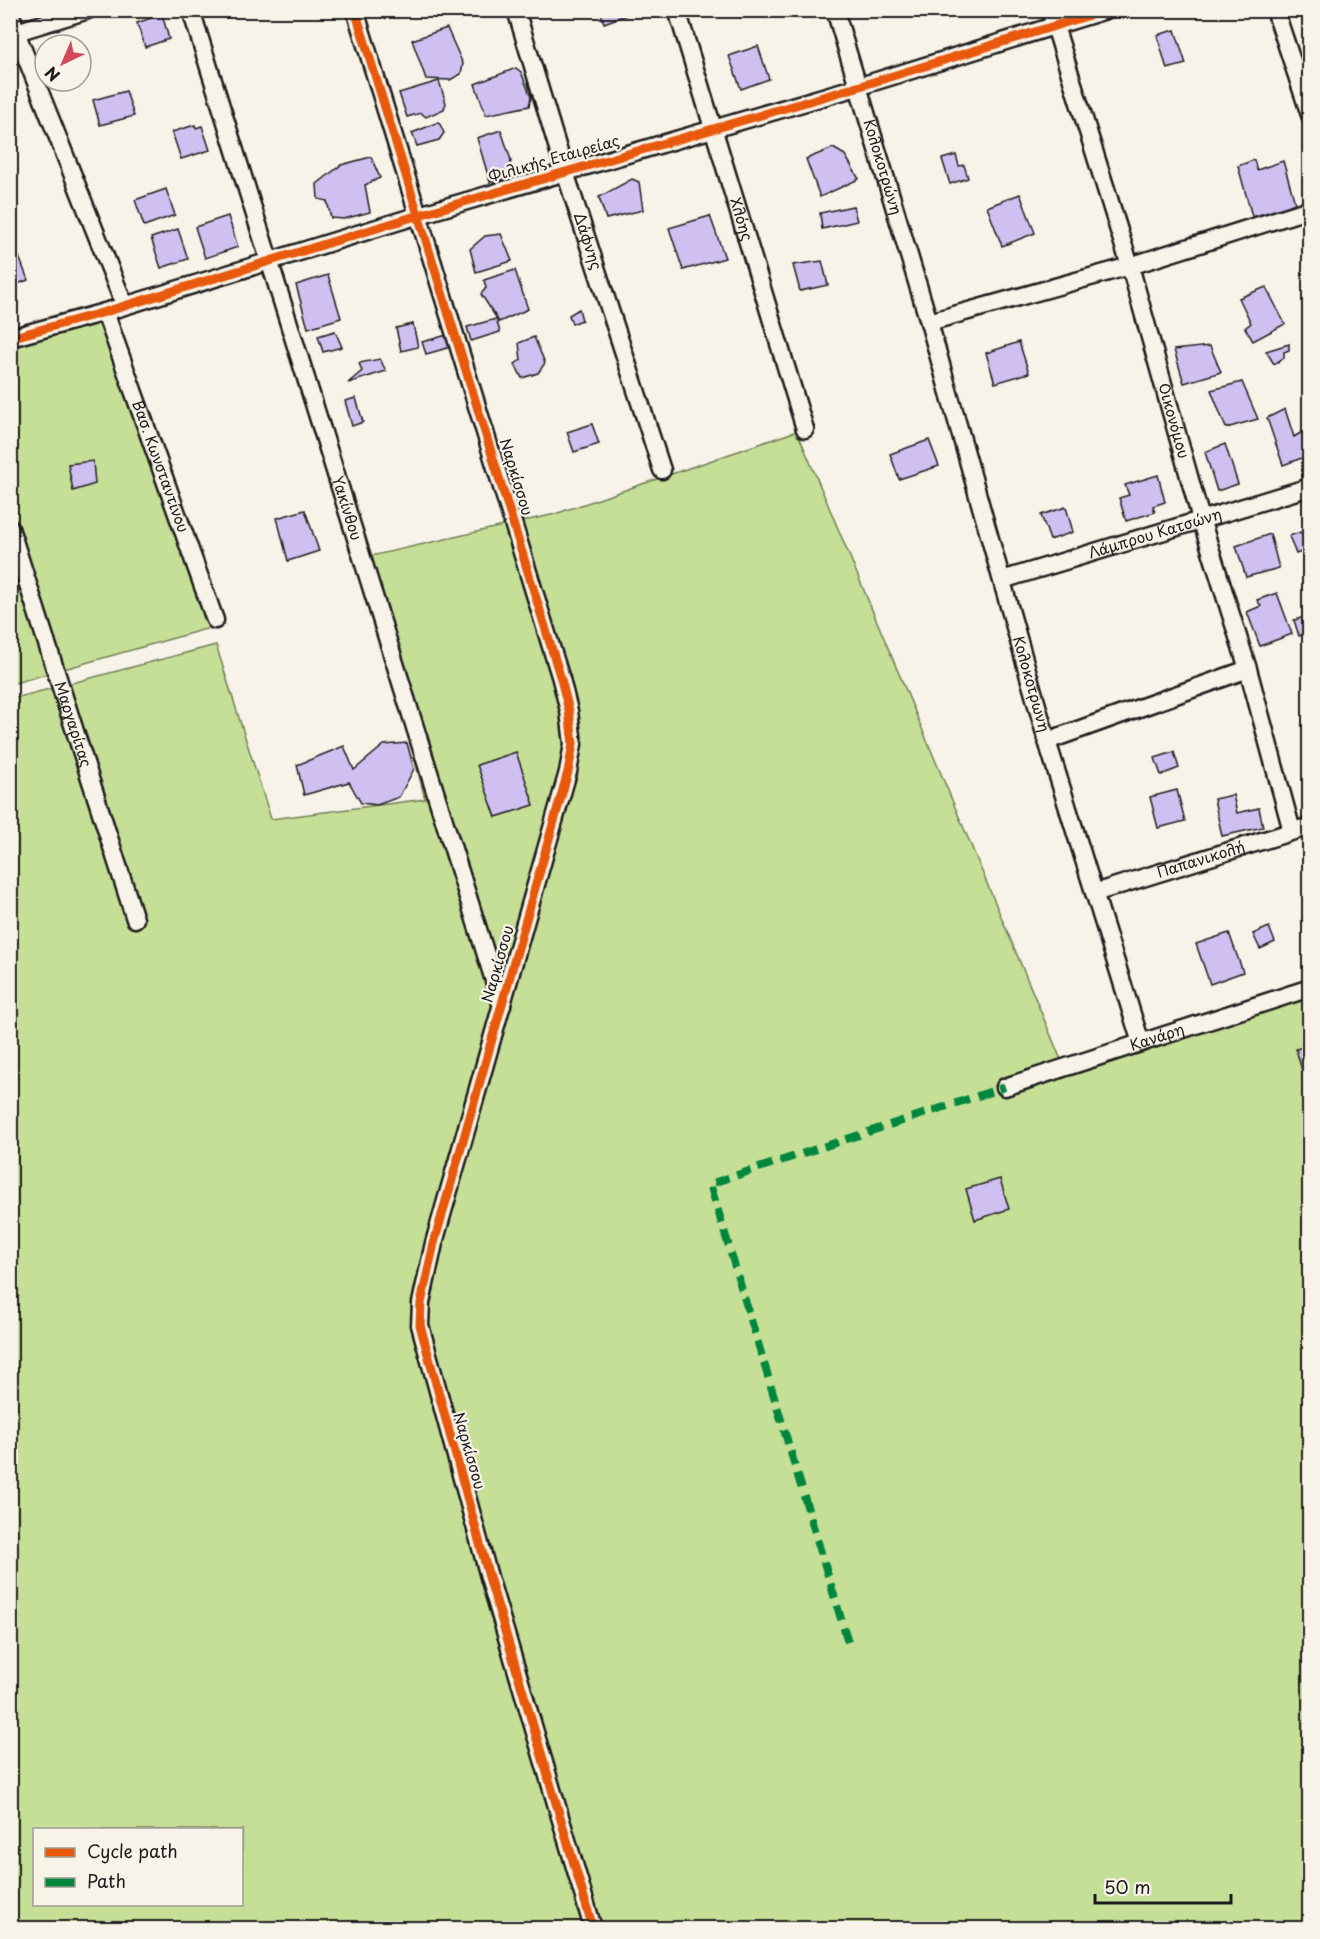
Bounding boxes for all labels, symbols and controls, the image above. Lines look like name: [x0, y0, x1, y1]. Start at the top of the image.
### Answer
north arrow: [33, 33, 93, 93]
text: N: [39, 61, 65, 88]
street label: Κολοκοτρώνη: [858, 116, 909, 217]
street label: Φιλικής Εταιρείας: [485, 128, 622, 187]
street label: Χλόης: [725, 195, 760, 244]
street label: Δάφνης: [569, 209, 609, 273]
street label: Οικονόμου: [1153, 380, 1196, 461]
street label: Βασ. Κωνσταντίνου: [127, 396, 196, 535]
street label: Ναρκίσσου: [495, 435, 540, 518]
street label: Υακίνθου: [327, 473, 369, 543]
street label: Λάμπρου Κατσώνη: [1085, 501, 1224, 563]
street label: Κολοκοτρωνη: [1008, 633, 1057, 734]
street label: Μαργαρίτας: [50, 678, 99, 770]
street label: Παπανικολή: [1154, 834, 1247, 883]
street label: Ναρκίσσου: [475, 922, 519, 1005]
street label: Κανάρη: [1127, 1017, 1187, 1056]
street label: Ναρκίσσου: [448, 1409, 492, 1492]
legend: [33, 1828, 243, 1906]
text: Cycle path: [87, 1837, 178, 1864]
text: Path: [87, 1867, 126, 1894]
scale bar: [1095, 1867, 1232, 1905]
text: 50 m: [1104, 1873, 1151, 1900]

